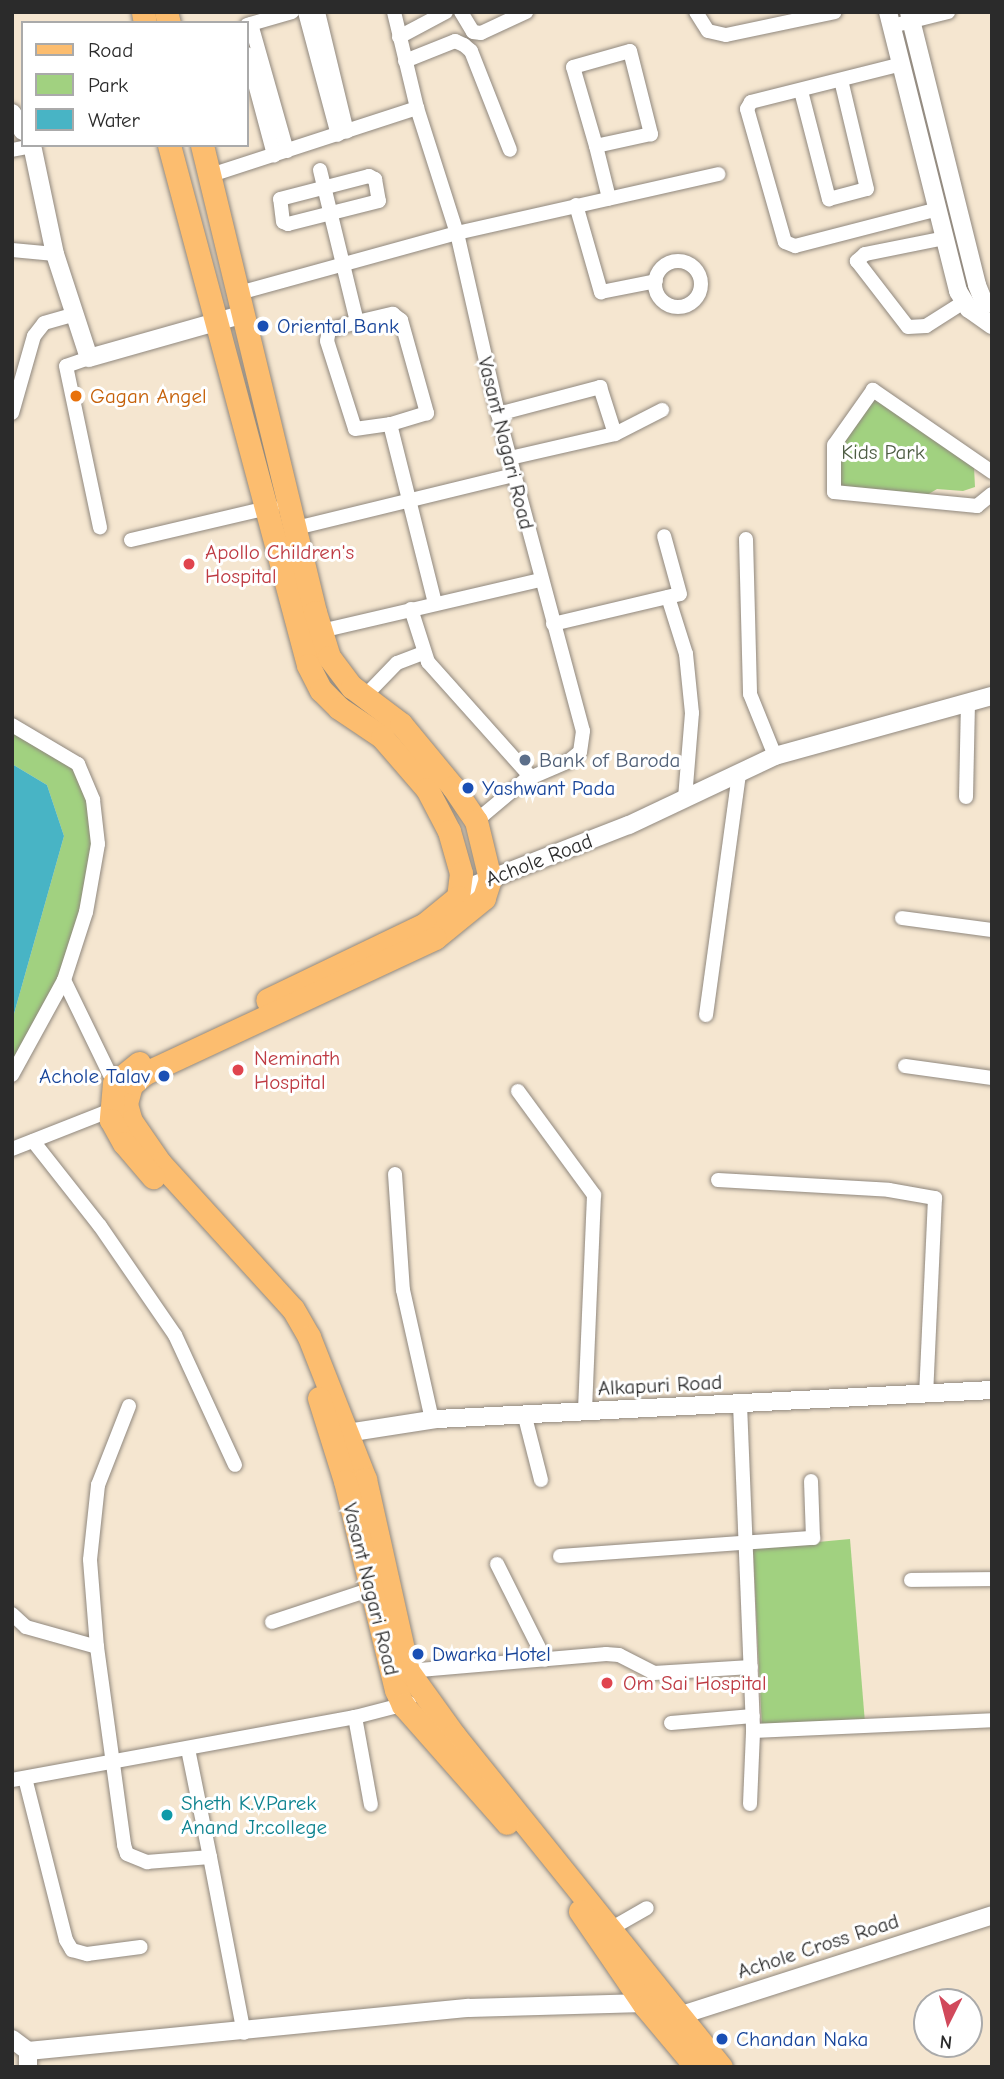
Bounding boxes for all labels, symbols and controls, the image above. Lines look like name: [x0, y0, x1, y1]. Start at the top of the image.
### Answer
legend: [21, 21, 248, 147]
text: Road: [88, 38, 133, 62]
text: Park: [88, 73, 128, 97]
text: Water: [88, 108, 140, 132]
place label: Oriental Bank: [277, 313, 399, 339]
marker: Oriental Bank: [255, 318, 271, 334]
street label: Vasant Nagari Road: [472, 354, 540, 532]
place label: Gagan Angel: [90, 383, 207, 409]
marker: Gagan Angel: [68, 388, 84, 404]
park label: Kids Park: [841, 439, 925, 465]
place label: Apollo Children's Hospital: [205, 539, 354, 589]
marker: Apollo Children's Hospital: [179, 554, 199, 574]
place label: Bank of Baroda: [539, 747, 680, 773]
marker: Bank of Baroda: [517, 752, 533, 768]
place label: Yashwant Pada: [482, 775, 615, 801]
marker: Yashwant Pada: [460, 780, 476, 796]
street label: Achole Road: [482, 828, 596, 892]
place label: Neminath Hospital: [254, 1045, 340, 1095]
marker: Neminath Hospital: [228, 1060, 248, 1080]
place label: Achole Talav: [39, 1063, 150, 1089]
marker: Achole Talav: [156, 1068, 172, 1084]
street label: Alkapuri Road: [597, 1369, 723, 1401]
street label: Vasant Nagari Road: [337, 1500, 405, 1678]
place label: Dwarka Hotel: [432, 1641, 551, 1667]
marker: Dwarka Hotel: [410, 1646, 426, 1662]
place label: Om Sai Hospital: [623, 1670, 767, 1696]
marker: Om Sai Hospital: [597, 1673, 617, 1693]
place label: Sheth K.V.Parek Anand Jr.college: [181, 1790, 327, 1840]
marker: Sheth K.V.Parek Anand Jr.college: [159, 1807, 175, 1823]
street label: Achole Cross Road: [734, 1908, 902, 1984]
north arrow: [913, 1988, 983, 2058]
place label: Chandan Naka: [736, 2026, 868, 2052]
text: N: [939, 2030, 953, 2053]
marker: Chandan Naka: [714, 2031, 730, 2047]

